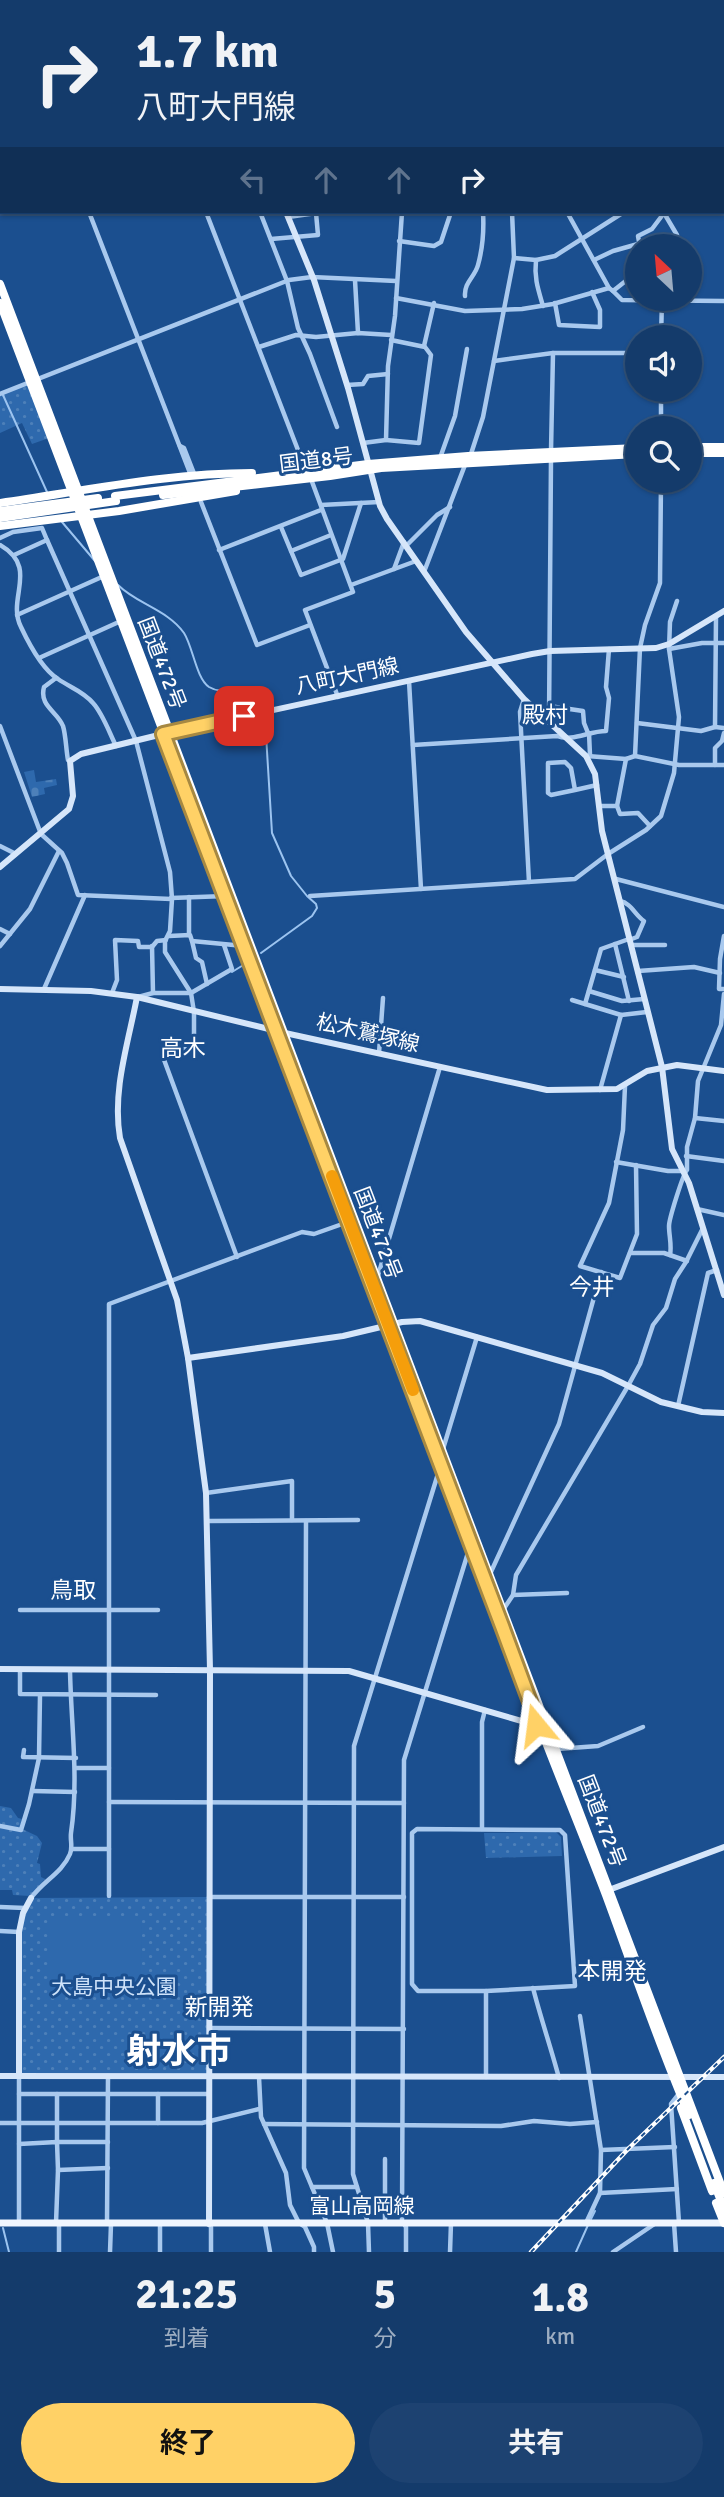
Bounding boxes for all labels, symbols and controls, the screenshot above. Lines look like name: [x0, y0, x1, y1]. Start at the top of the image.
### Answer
text: 1.7 km: [136, 21, 279, 81]
icon: right: [21, 28, 112, 119]
text: 八町大門線: [136, 88, 296, 127]
icon: left: [234, 161, 272, 199]
icon: ahead: [307, 161, 345, 199]
icon: ahead: [380, 161, 418, 199]
icon: right: [453, 161, 491, 199]
north arrow: [625, 234, 702, 312]
map controls: [625, 234, 702, 493]
button: sound: [625, 325, 702, 402]
button: search: [625, 416, 702, 493]
street label: 国道8号: [278, 443, 354, 477]
street label: 国道472号: [132, 613, 192, 713]
street label: 八町大門線: [293, 652, 401, 700]
pin: [214, 686, 274, 746]
icon: arrive: [225, 697, 263, 735]
district label: 殿村: [522, 701, 568, 730]
street label: 松木鷲塚線: [314, 1009, 422, 1057]
district label: 高木: [160, 1034, 206, 1063]
street label: 国道472号: [348, 1183, 408, 1283]
district label: 今井: [569, 1273, 615, 1302]
district label: 鳥取: [50, 1576, 96, 1605]
position arrow: [499, 1688, 573, 1762]
street label: 国道472号: [572, 1771, 632, 1871]
district label: 本開発: [578, 1957, 647, 1986]
park label: 大島中央公園: [51, 1974, 177, 2000]
district label: 新開発: [185, 1993, 254, 2022]
district label: 射水市: [126, 2030, 232, 2073]
street label: 富山高岡線: [310, 2193, 415, 2219]
text: 21:25: [135, 2269, 238, 2320]
text: 5: [374, 2269, 396, 2320]
text: 1.8: [531, 2272, 589, 2323]
text: km: [545, 2322, 575, 2351]
text: 到着: [164, 2324, 210, 2353]
text: 分: [373, 2324, 396, 2353]
button: 終了: [21, 2403, 355, 2483]
button: 共有: [369, 2403, 703, 2483]

